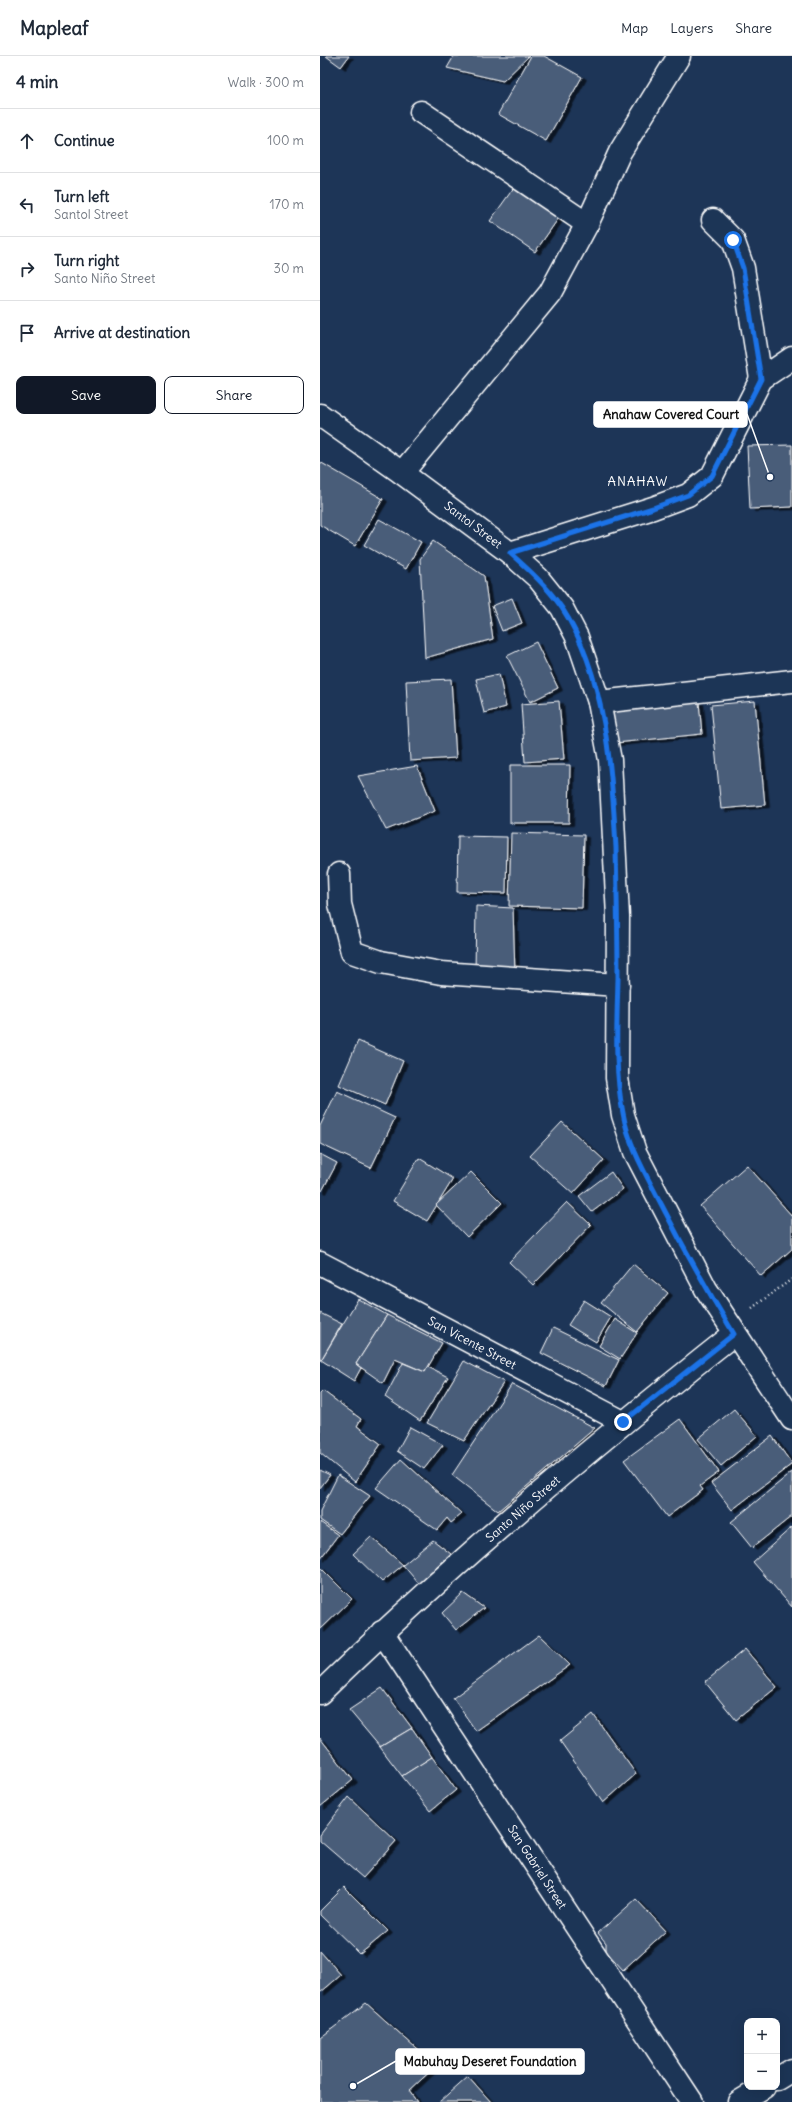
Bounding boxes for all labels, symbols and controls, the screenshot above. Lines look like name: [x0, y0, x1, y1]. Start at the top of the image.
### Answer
text: Mapleaf: [20, 16, 89, 40]
text: Map: [621, 19, 648, 37]
text: Layers: [670, 19, 713, 37]
text: Share: [735, 19, 772, 37]
text: 4 min: [16, 71, 58, 93]
text: Walk · 300 m: [228, 74, 304, 91]
icon: ahead: [16, 130, 38, 152]
text: Continue: [54, 131, 115, 150]
text: 100 m: [267, 132, 304, 149]
text: Turn left: [54, 187, 109, 206]
icon: left: [16, 194, 38, 216]
text: 170 m: [269, 196, 304, 213]
text: Santol Street: [54, 206, 128, 223]
route start: [724, 231, 742, 249]
text: Turn right: [54, 251, 119, 270]
icon: right: [16, 258, 38, 280]
text: 30 m: [274, 260, 304, 277]
text: Santo Niño Street: [54, 270, 155, 287]
icon: arrive: [16, 322, 38, 344]
text: Arrive at destination: [54, 323, 190, 342]
button: Save: [16, 376, 156, 414]
button: Share: [164, 376, 304, 414]
callout: Anahaw Covered Court: [594, 402, 747, 427]
text: Anahaw Covered Court: [603, 406, 740, 423]
district label: ANAHAW: [608, 473, 668, 490]
street label: Santol Street: [441, 498, 505, 551]
street label: San Vicente Street: [425, 1313, 519, 1372]
route end: [614, 1413, 632, 1431]
street label: Santo Niño Street: [482, 1472, 563, 1545]
street label: San Gabriel Street: [505, 1822, 570, 1912]
map controls: [744, 2018, 780, 2090]
button: +: [744, 2018, 780, 2054]
callout: Mabuhay Deseret Foundation: [396, 2049, 584, 2074]
text: Mabuhay Deseret Foundation: [404, 2053, 577, 2070]
button: −: [744, 2054, 780, 2090]

